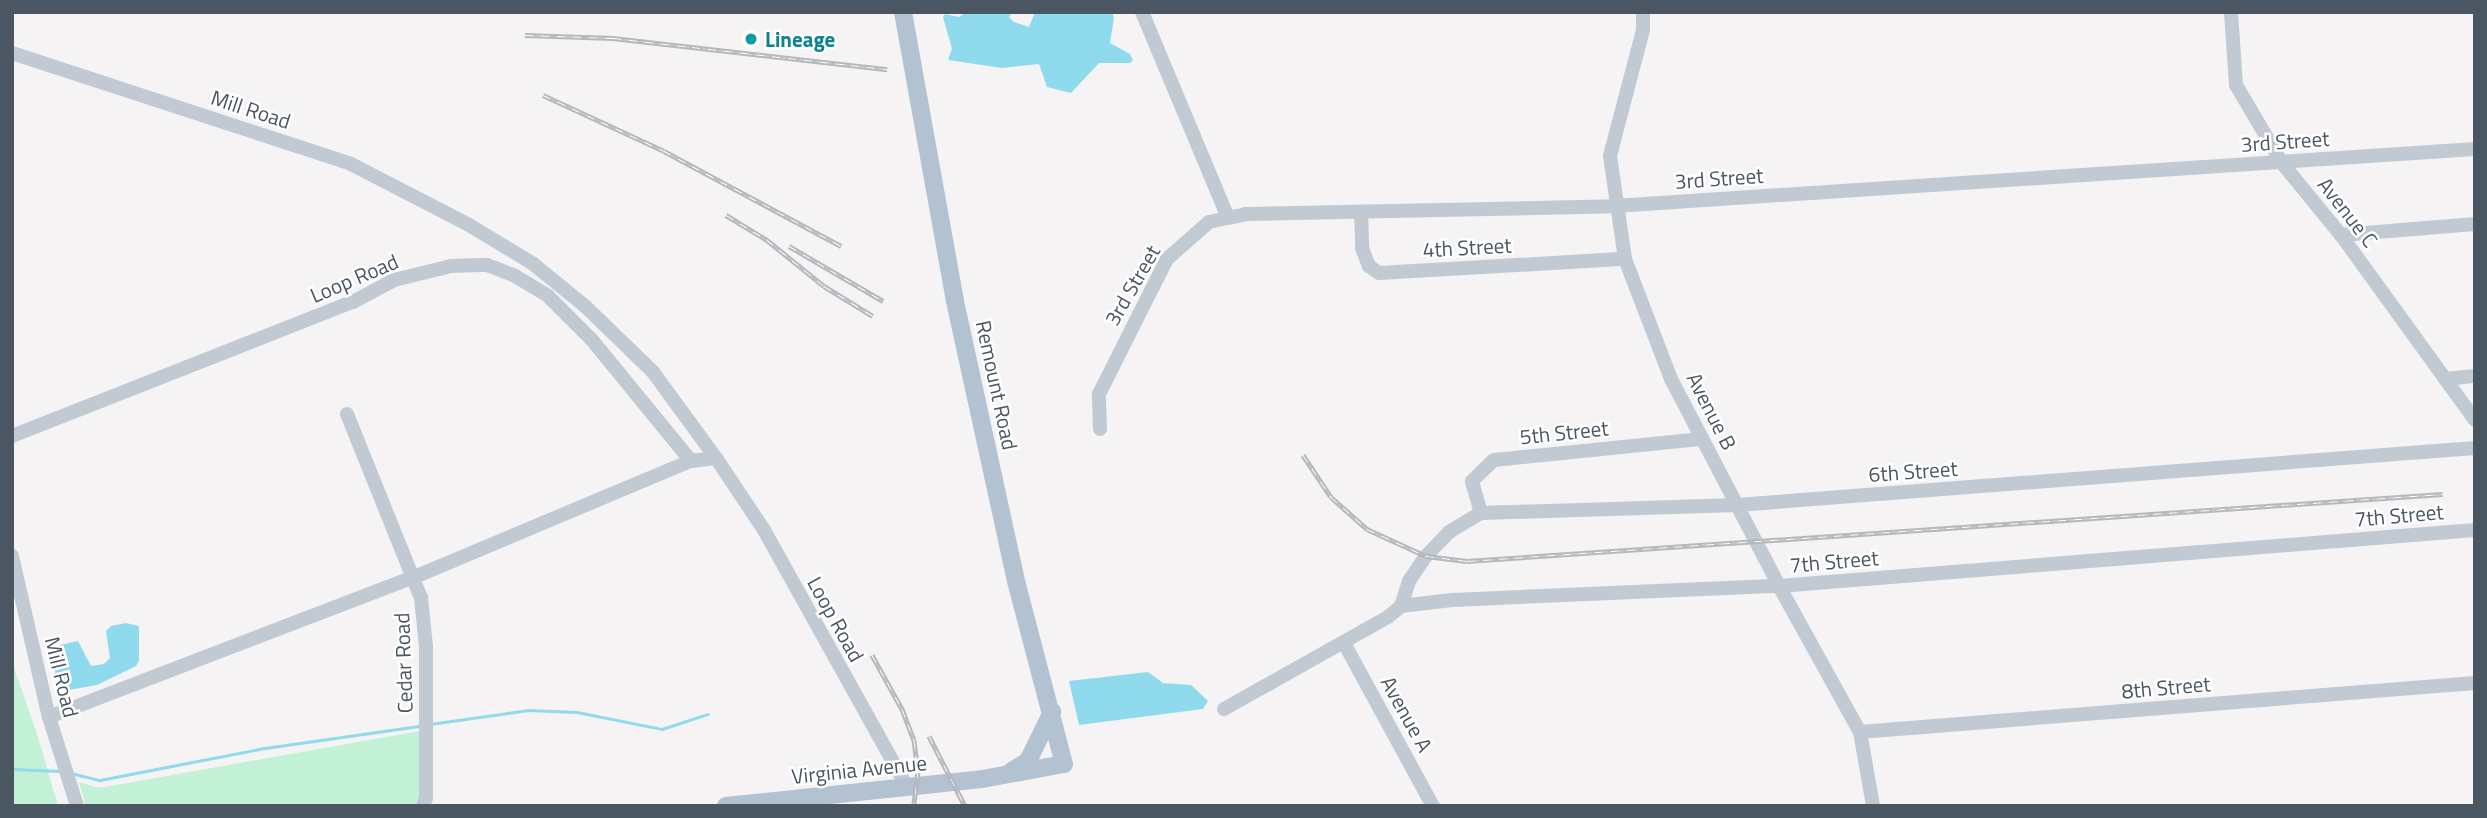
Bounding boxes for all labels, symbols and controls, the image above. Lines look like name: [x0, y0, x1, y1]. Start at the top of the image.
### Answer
place label: Lineage: [765, 26, 835, 52]
marker: Lineage: [743, 31, 759, 47]
street label: Mill Road: [208, 84, 294, 134]
street label: 3rd Street: [2240, 125, 2330, 157]
street label: 3rd Street: [1674, 162, 1764, 194]
street label: Avenue C: [2313, 172, 2383, 252]
street label: 4th Street: [1422, 232, 1512, 262]
street label: 3rd Street: [1099, 240, 1165, 330]
street label: Loop Road: [306, 248, 402, 308]
street label: Remount Road: [971, 318, 1023, 452]
street label: Avenue B: [1682, 368, 1742, 454]
street label: 5th Street: [1518, 415, 1610, 449]
street label: 6th Street: [1868, 455, 1958, 487]
street label: 7th Street: [2353, 499, 2445, 531]
street label: 7th Street: [1788, 545, 1880, 577]
street label: Loop Road: [802, 572, 870, 666]
street label: Cedar Road: [389, 612, 417, 714]
street label: Mill Road: [40, 634, 84, 720]
street label: 8th Street: [2120, 671, 2212, 703]
street label: Avenue A: [1376, 672, 1438, 756]
street label: Virginia Avenue: [790, 749, 928, 789]

